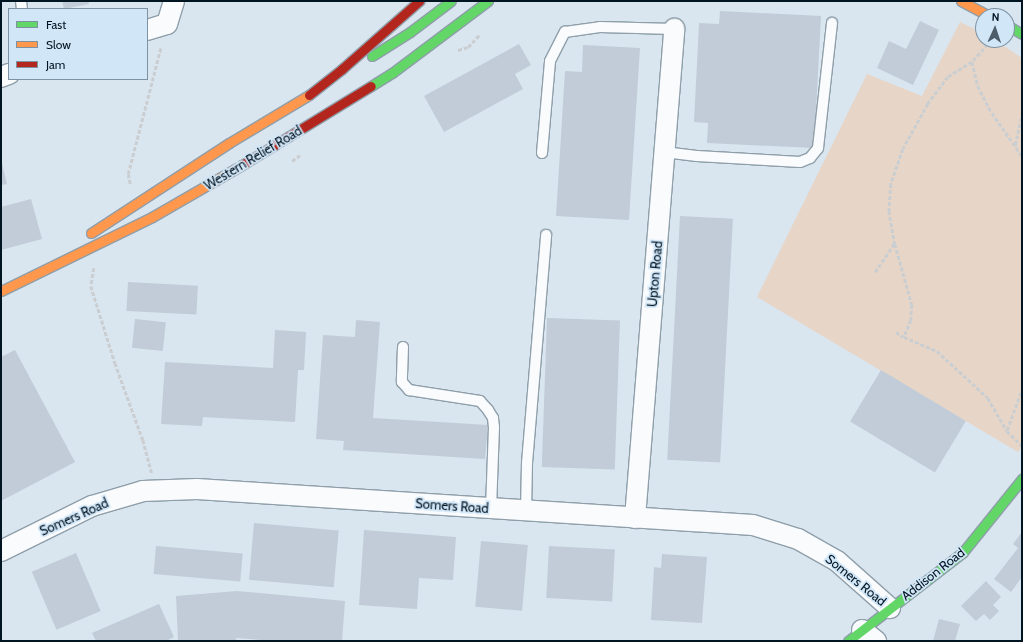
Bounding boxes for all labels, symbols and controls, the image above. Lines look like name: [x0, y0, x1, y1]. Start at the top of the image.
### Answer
legend: [8, 8, 148, 80]
north arrow: [975, 8, 1015, 48]
text: N: [991, 10, 1000, 24]
text: Fast: [46, 17, 66, 32]
text: Slow: [46, 37, 71, 52]
text: Jam: [46, 57, 65, 72]
street label: Western Relief Road: [201, 123, 305, 193]
street label: Upton Road: [644, 240, 666, 308]
street label: Somers Road: [37, 495, 111, 539]
street label: Somers Road: [415, 496, 489, 516]
street label: Addison Road: [898, 544, 968, 604]
street label: Somers Road: [823, 551, 889, 609]

